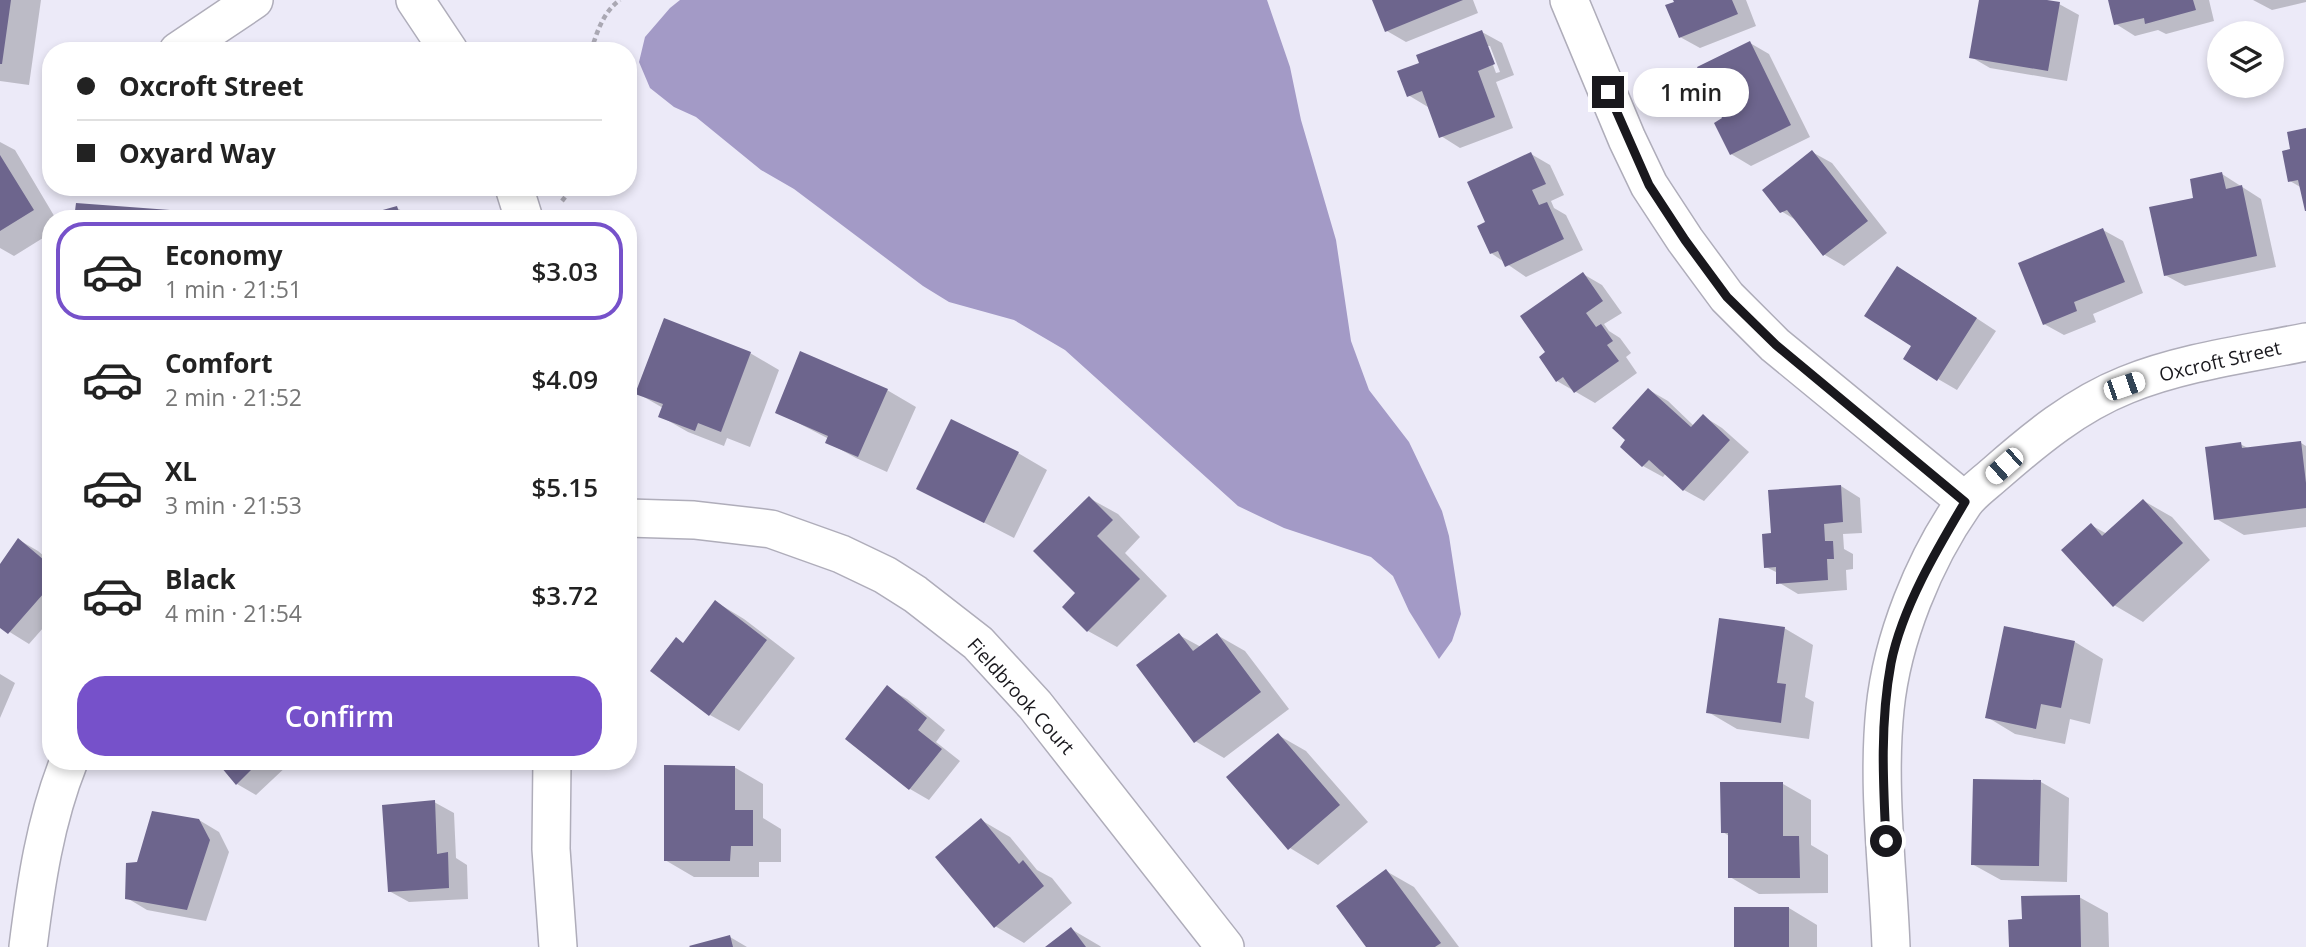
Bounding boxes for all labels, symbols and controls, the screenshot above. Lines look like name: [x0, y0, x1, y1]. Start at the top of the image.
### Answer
map controls: [2207, 21, 2284, 98]
button: layers: [2207, 21, 2284, 98]
text: Oxcroft Street: [119, 68, 304, 104]
callout: 1 min: [1632, 68, 1748, 116]
route end: [1592, 76, 1624, 108]
text: 1 min: [1660, 76, 1722, 108]
text: Oxyard Way: [119, 135, 276, 171]
text: Economy: [165, 237, 283, 273]
icon: car: [81, 240, 144, 303]
text: $3.03: [531, 253, 598, 289]
text: 1 min · 21:51: [165, 273, 302, 305]
street label: Oxcroft Street: [2157, 334, 2284, 388]
text: Comfort: [165, 345, 272, 381]
icon: car: [81, 348, 144, 411]
text: $4.09: [531, 361, 598, 397]
car: [2101, 369, 2148, 403]
text: 2 min · 21:52: [165, 381, 302, 413]
car: [1982, 444, 2027, 488]
text: XL: [165, 453, 197, 489]
icon: car: [81, 456, 144, 519]
text: $5.15: [531, 469, 598, 505]
text: 3 min · 21:53: [165, 489, 302, 521]
text: Black: [165, 561, 236, 597]
icon: car: [81, 564, 144, 627]
text: $3.72: [531, 577, 598, 613]
text: 4 min · 21:54: [165, 597, 302, 629]
street label: Fieldbrook Court: [962, 632, 1080, 760]
button: Confirm: [77, 676, 602, 756]
route start: [1870, 825, 1902, 857]

